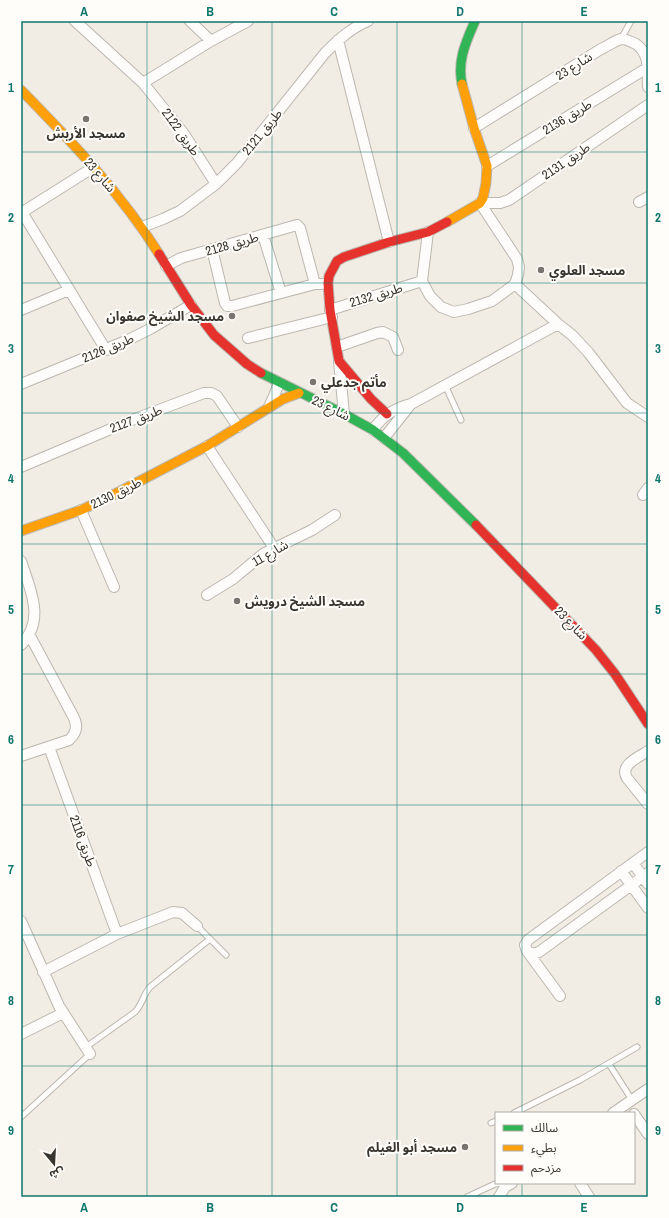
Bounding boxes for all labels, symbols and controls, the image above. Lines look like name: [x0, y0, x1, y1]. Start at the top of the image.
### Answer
text: A: [80, 3, 88, 20]
text: B: [206, 3, 214, 20]
text: C: [330, 3, 338, 20]
text: D: [456, 3, 464, 20]
text: E: [580, 3, 588, 20]
street label: شارع 23: [552, 48, 597, 86]
text: 1: [8, 79, 14, 96]
text: 1: [655, 79, 661, 96]
street label: طريق 2136: [539, 96, 595, 138]
street label: طريق 2122: [158, 105, 204, 159]
street label: طريق 2121: [238, 105, 286, 159]
marker: مسجد الأربش: [81, 114, 91, 124]
place label: مسجد الأربش: [46, 125, 126, 142]
street label: طريق 2131: [539, 139, 594, 183]
street label: شارع 23: [79, 154, 120, 197]
text: 2: [8, 209, 14, 226]
text: 2: [655, 209, 661, 226]
street label: طريق 2128: [203, 228, 261, 260]
place label: مسجد العلوي: [549, 262, 625, 281]
marker: مسجد العلوي: [536, 265, 546, 275]
street label: طريق 2132: [347, 279, 405, 311]
place label: مسجد الشيخ صفوان: [106, 308, 224, 326]
marker: مسجد الشيخ صفوان: [227, 311, 237, 321]
street label: طريق 2126: [80, 329, 137, 366]
text: 3: [8, 340, 14, 357]
text: 3: [655, 340, 661, 357]
place label: مأتم جدعلي: [321, 374, 387, 393]
marker: مأتم جدعلي: [308, 377, 318, 387]
street label: شارع 23: [308, 392, 353, 426]
street label: طريق 2127: [107, 401, 165, 437]
text: 4: [8, 470, 14, 487]
text: 4: [655, 470, 661, 487]
street label: طريق 2130: [88, 473, 144, 513]
street label: شارع 11: [249, 536, 292, 572]
place label: مسجد الشيخ درويش: [245, 593, 365, 611]
marker: مسجد الشيخ درويش: [232, 596, 242, 606]
text: 5: [8, 601, 14, 618]
text: 5: [655, 601, 661, 618]
street label: شارع 23: [549, 603, 591, 645]
text: 6: [8, 731, 14, 748]
text: 6: [655, 731, 661, 748]
street label: طريق 2116: [66, 813, 100, 869]
text: 7: [8, 861, 14, 878]
text: 7: [655, 861, 661, 878]
text: 8: [8, 992, 14, 1009]
text: 8: [655, 992, 661, 1009]
legend: [495, 1112, 635, 1184]
text: سالك: [531, 1120, 558, 1136]
text: 9: [8, 1122, 14, 1139]
text: 9: [655, 1122, 661, 1139]
place label: مسجد أبو الغيلم: [367, 1139, 457, 1158]
text: بطيء: [531, 1140, 557, 1158]
marker: مسجد أبو الغيلم: [460, 1142, 470, 1152]
north arrow: [34, 1144, 74, 1184]
text: مزدحم: [531, 1160, 561, 1177]
text: ش: [48, 1165, 66, 1182]
text: A: [80, 1199, 88, 1216]
text: B: [206, 1199, 214, 1216]
text: C: [330, 1199, 338, 1216]
text: D: [456, 1199, 464, 1216]
text: E: [580, 1199, 588, 1216]

